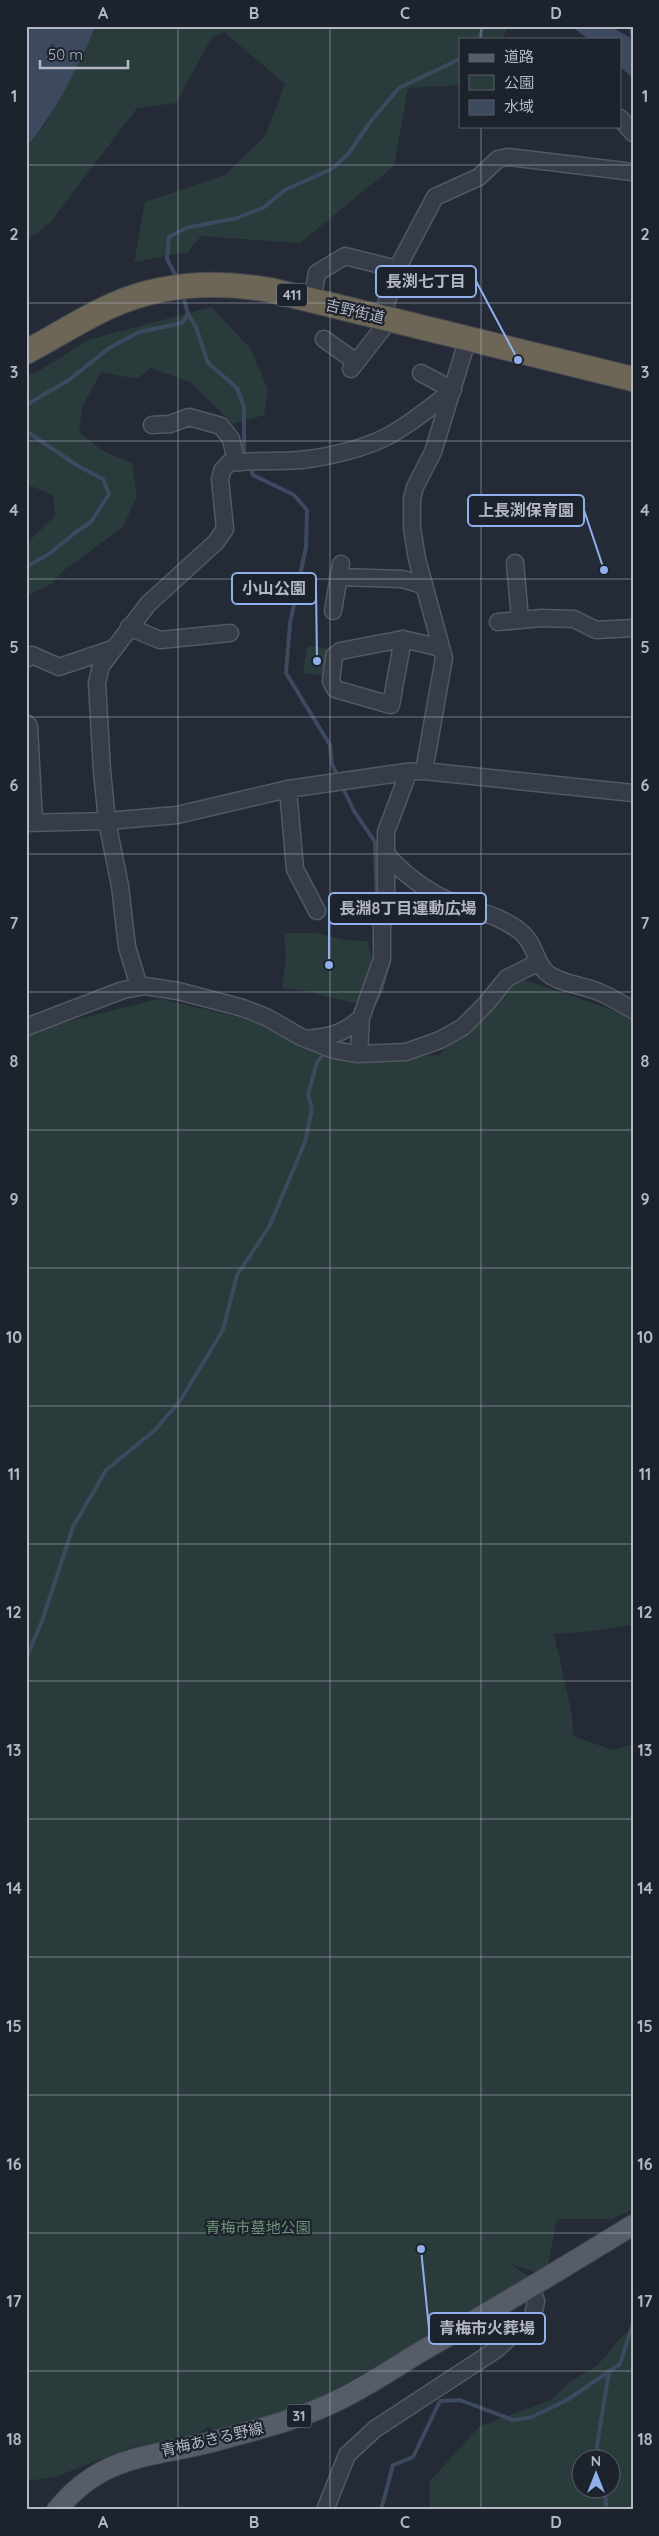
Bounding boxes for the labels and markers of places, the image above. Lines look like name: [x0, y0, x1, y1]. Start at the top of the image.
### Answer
callout: 長渕七丁目: [376, 266, 476, 297]
callout: 上長渕保育園: [468, 495, 584, 526]
callout: 小山公園: [232, 573, 316, 604]
callout: 長淵8丁目運動広場: [329, 893, 486, 924]
callout: 青梅市火葬場: [429, 2313, 545, 2344]

